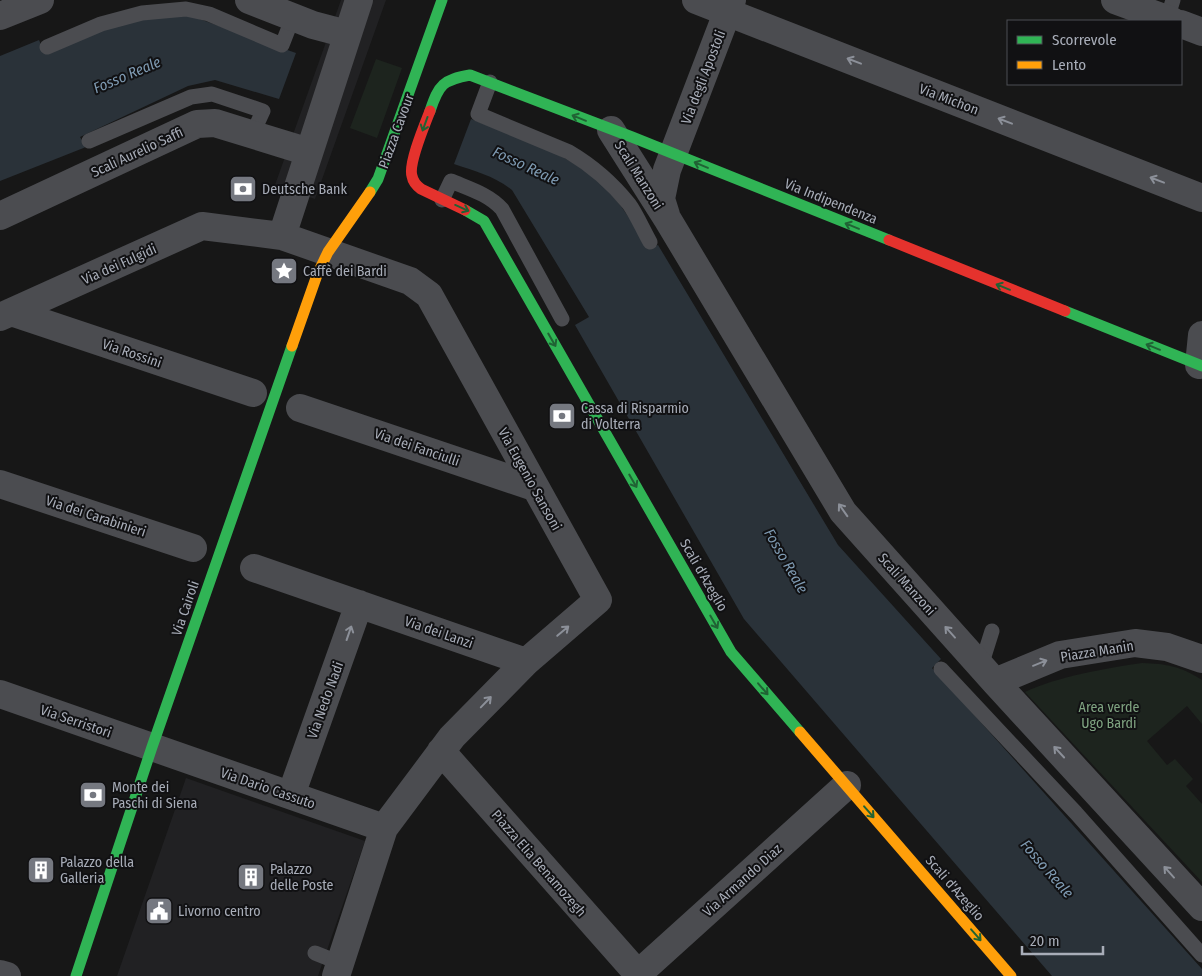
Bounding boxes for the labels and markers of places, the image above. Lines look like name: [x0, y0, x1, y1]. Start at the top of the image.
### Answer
bank icon: Deutsche Bank: [228, 174, 258, 204]
place label: Deutsche Bank: [262, 181, 347, 198]
place icon: Caffè dei Bardi: [269, 256, 299, 286]
place label: Caffè dei Bardi: [303, 263, 387, 280]
place label: Cassa di Risparmio di Volterra: [581, 400, 689, 433]
bank icon: Cassa di Risparmio di Volterra: [547, 401, 577, 431]
place label: Monte dei Paschi di Siena: [112, 779, 198, 812]
bank icon: Monte dei Paschi di Siena: [78, 780, 108, 810]
place label: Palazzo della Galleria: [60, 854, 134, 887]
building icon: Palazzo della Galleria: [26, 855, 56, 885]
place label: Palazzo delle Poste: [270, 861, 334, 894]
building icon: Palazzo delle Poste: [236, 862, 266, 892]
public building icon: Livorno centro: [144, 896, 174, 926]
place label: Livorno centro: [178, 903, 261, 920]

